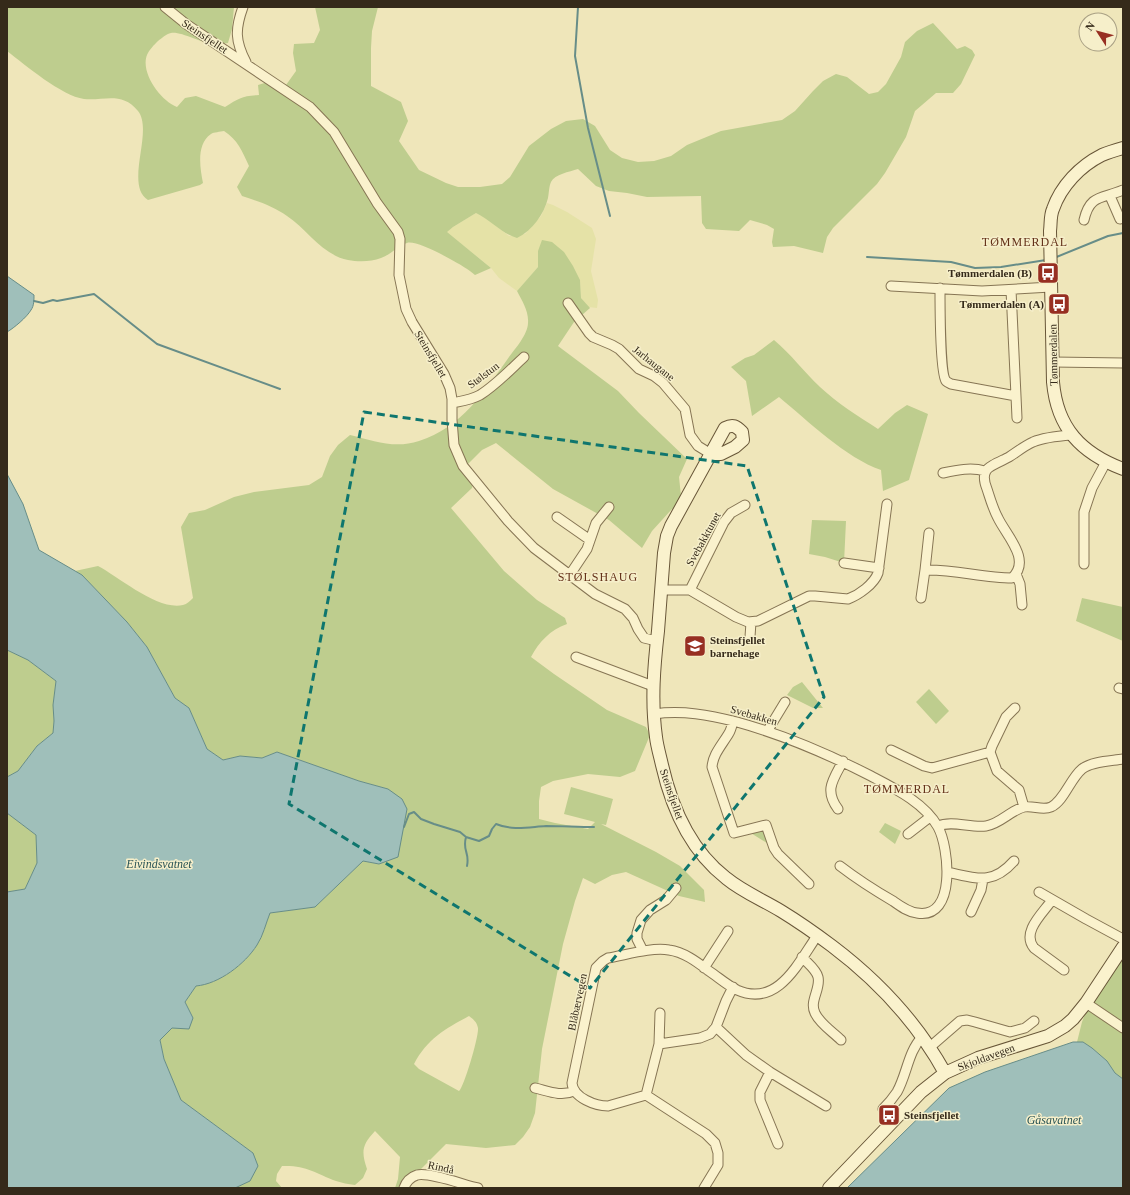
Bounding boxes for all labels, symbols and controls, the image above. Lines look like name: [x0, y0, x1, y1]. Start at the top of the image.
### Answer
north arrow: [1078, 12, 1118, 52]
street label: Steinsfjellet: [180, 16, 230, 56]
text: N: [1083, 19, 1097, 33]
district label: TØMMERDAL: [982, 235, 1068, 249]
bus stop icon: Tømmerdalen (B): [1035, 260, 1061, 286]
place label: Tømmerdalen (B): [948, 267, 1032, 280]
bus stop icon: Tømmerdalen (A): [1046, 291, 1072, 317]
place label: Tømmerdalen (A): [959, 298, 1044, 311]
street label: Tømmerdalen: [1046, 324, 1060, 386]
street label: Steinsfjellet: [412, 328, 450, 380]
street label: Jarhaugane: [631, 343, 677, 383]
street label: Stølstun: [465, 359, 501, 391]
street label: Svebakktunet: [683, 510, 723, 568]
district label: STØLSHAUG: [558, 570, 638, 584]
school or university icon: Steinsfjellet barnehage: [682, 633, 708, 659]
place label: Steinsfjellet barnehage: [710, 634, 765, 659]
street label: Svebakken: [729, 703, 779, 728]
street label: Steinsfjellet: [658, 767, 686, 821]
district label: TØMMERDAL: [864, 782, 950, 796]
water label: Eivindsvatnet: [125, 857, 192, 871]
street label: Blåbærvegen: [565, 972, 589, 1032]
street label: Skjoldavegen: [956, 1041, 1017, 1073]
bus stop icon: Steinsfjellet: [876, 1102, 902, 1128]
place label: Steinsfjellet: [904, 1109, 959, 1121]
water label: Gåsavatnet: [1027, 1113, 1082, 1127]
street label: Rindå: [427, 1158, 455, 1176]

